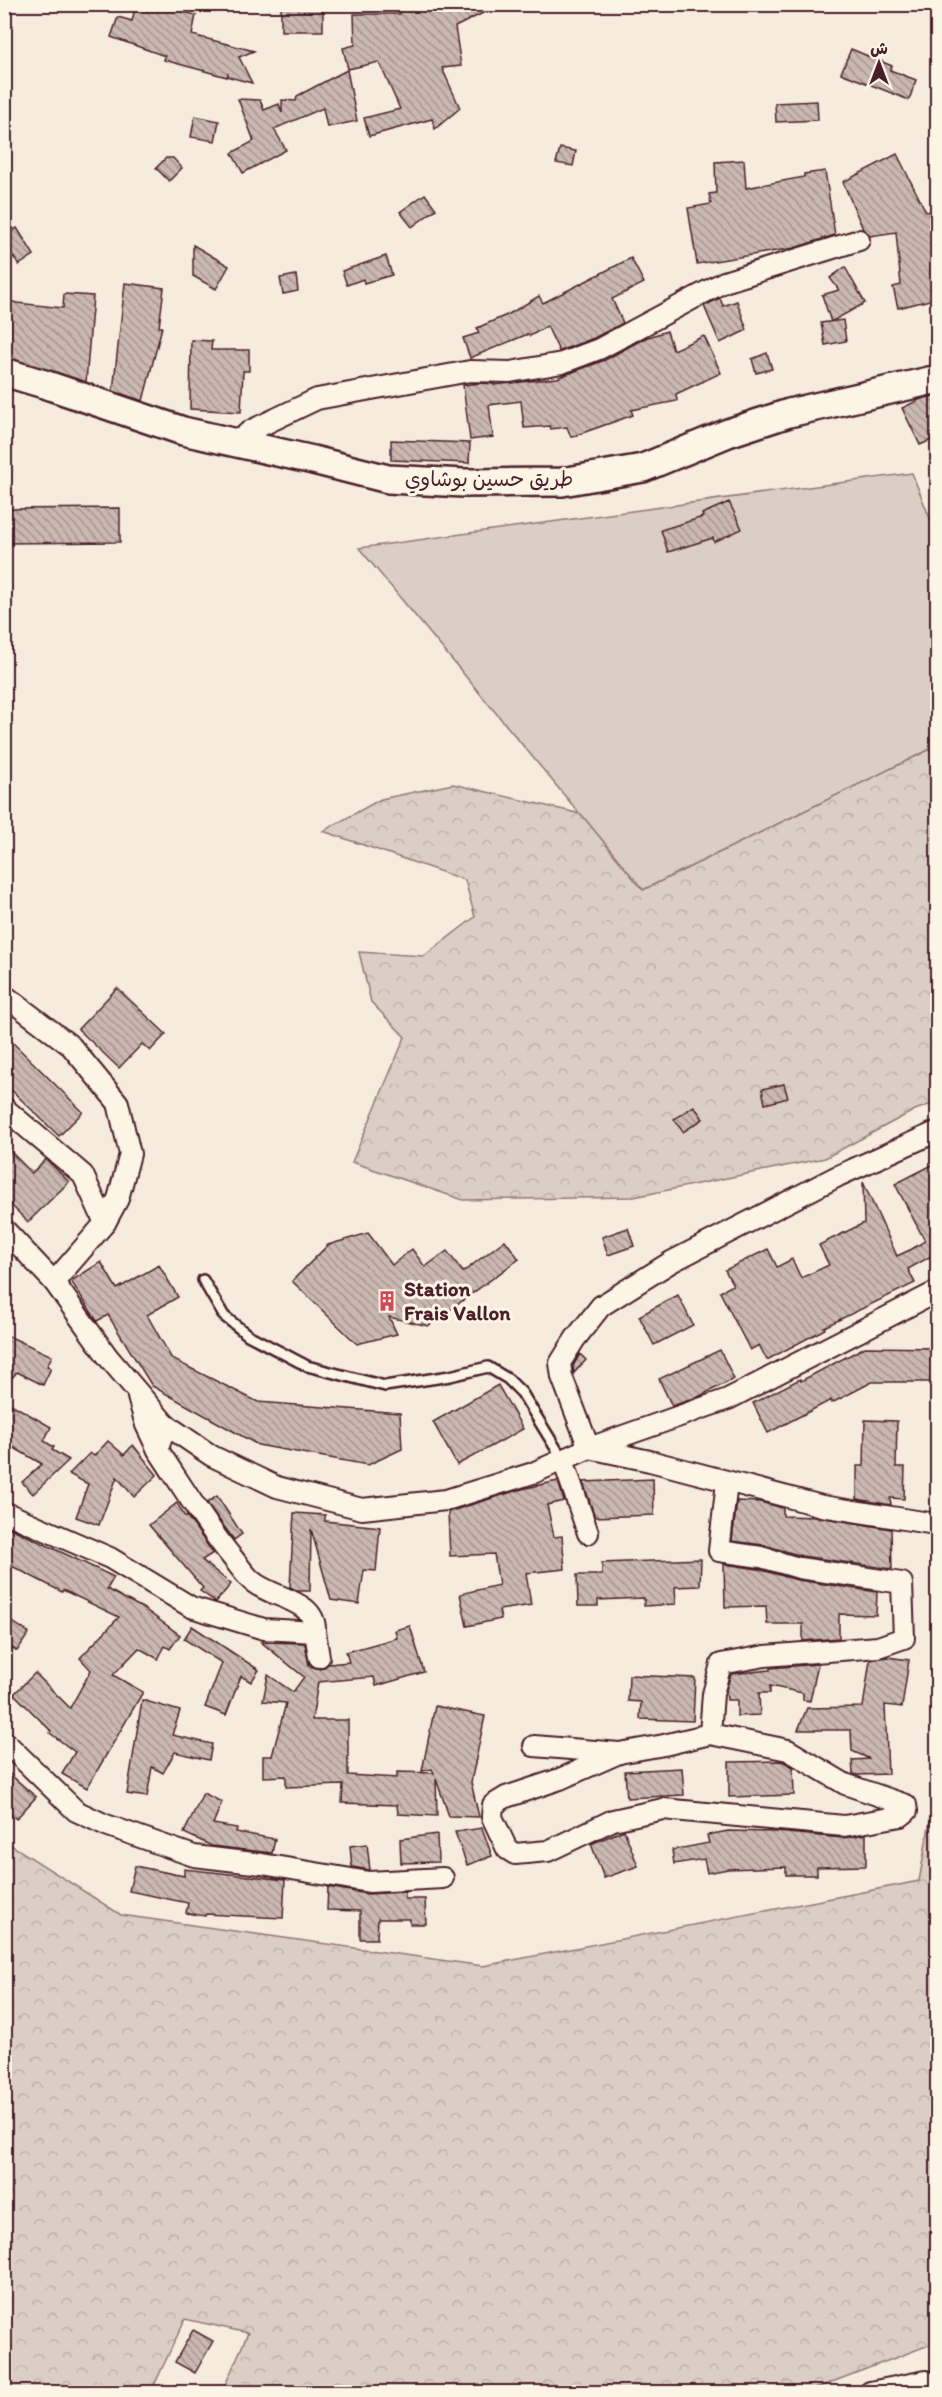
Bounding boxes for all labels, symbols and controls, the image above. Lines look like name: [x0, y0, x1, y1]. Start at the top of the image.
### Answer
north arrow: [849, 33, 909, 93]
text: ش: [870, 39, 888, 58]
street label: طريق حسين بوشاوي: [405, 466, 573, 494]
place label: Station Frais Vallon: [404, 1276, 511, 1325]
building icon: Station Frais Vallon: [375, 1289, 399, 1313]

